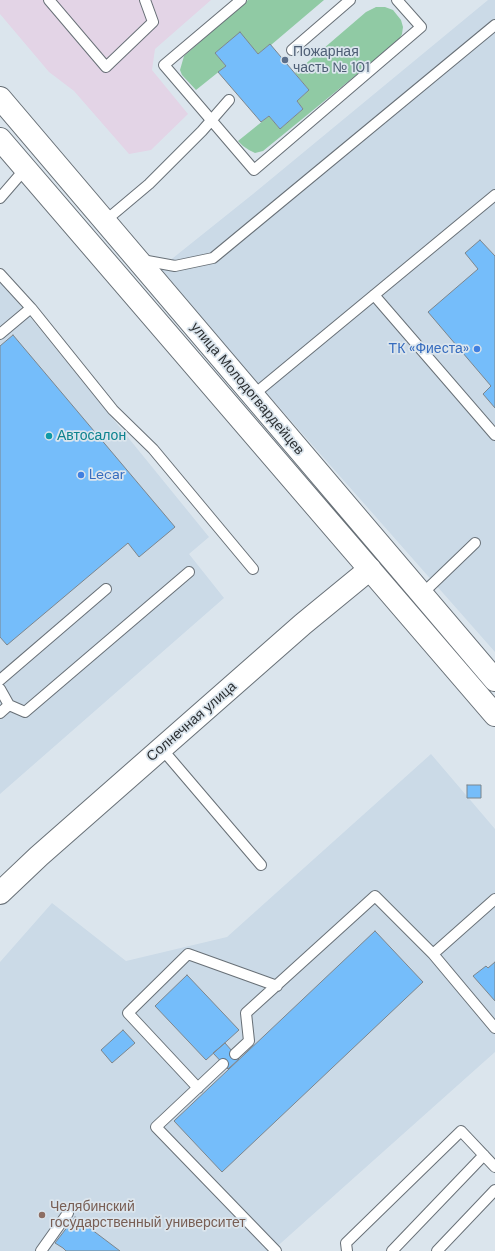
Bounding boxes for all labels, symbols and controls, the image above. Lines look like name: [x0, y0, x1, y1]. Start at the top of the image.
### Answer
place label: Пожарная часть № 101: [293, 44, 370, 76]
marker: Пожарная часть № 101: [280, 55, 290, 65]
street label: улица Молодогвардейцев: [187, 319, 307, 459]
place label: ТК «Фиеста»: [389, 341, 469, 357]
marker: ТК «Фиеста»: [472, 344, 482, 354]
place label: Автосалон: [57, 428, 126, 444]
marker: Автосалон: [44, 431, 54, 441]
place label: Lecar: [89, 467, 125, 483]
marker: Lecar: [76, 470, 86, 480]
street label: Солнечная улица: [144, 678, 240, 766]
place label: Челябинский государственный университет: [50, 1199, 246, 1232]
marker: Челябинский государственный университет: [37, 1210, 47, 1220]

